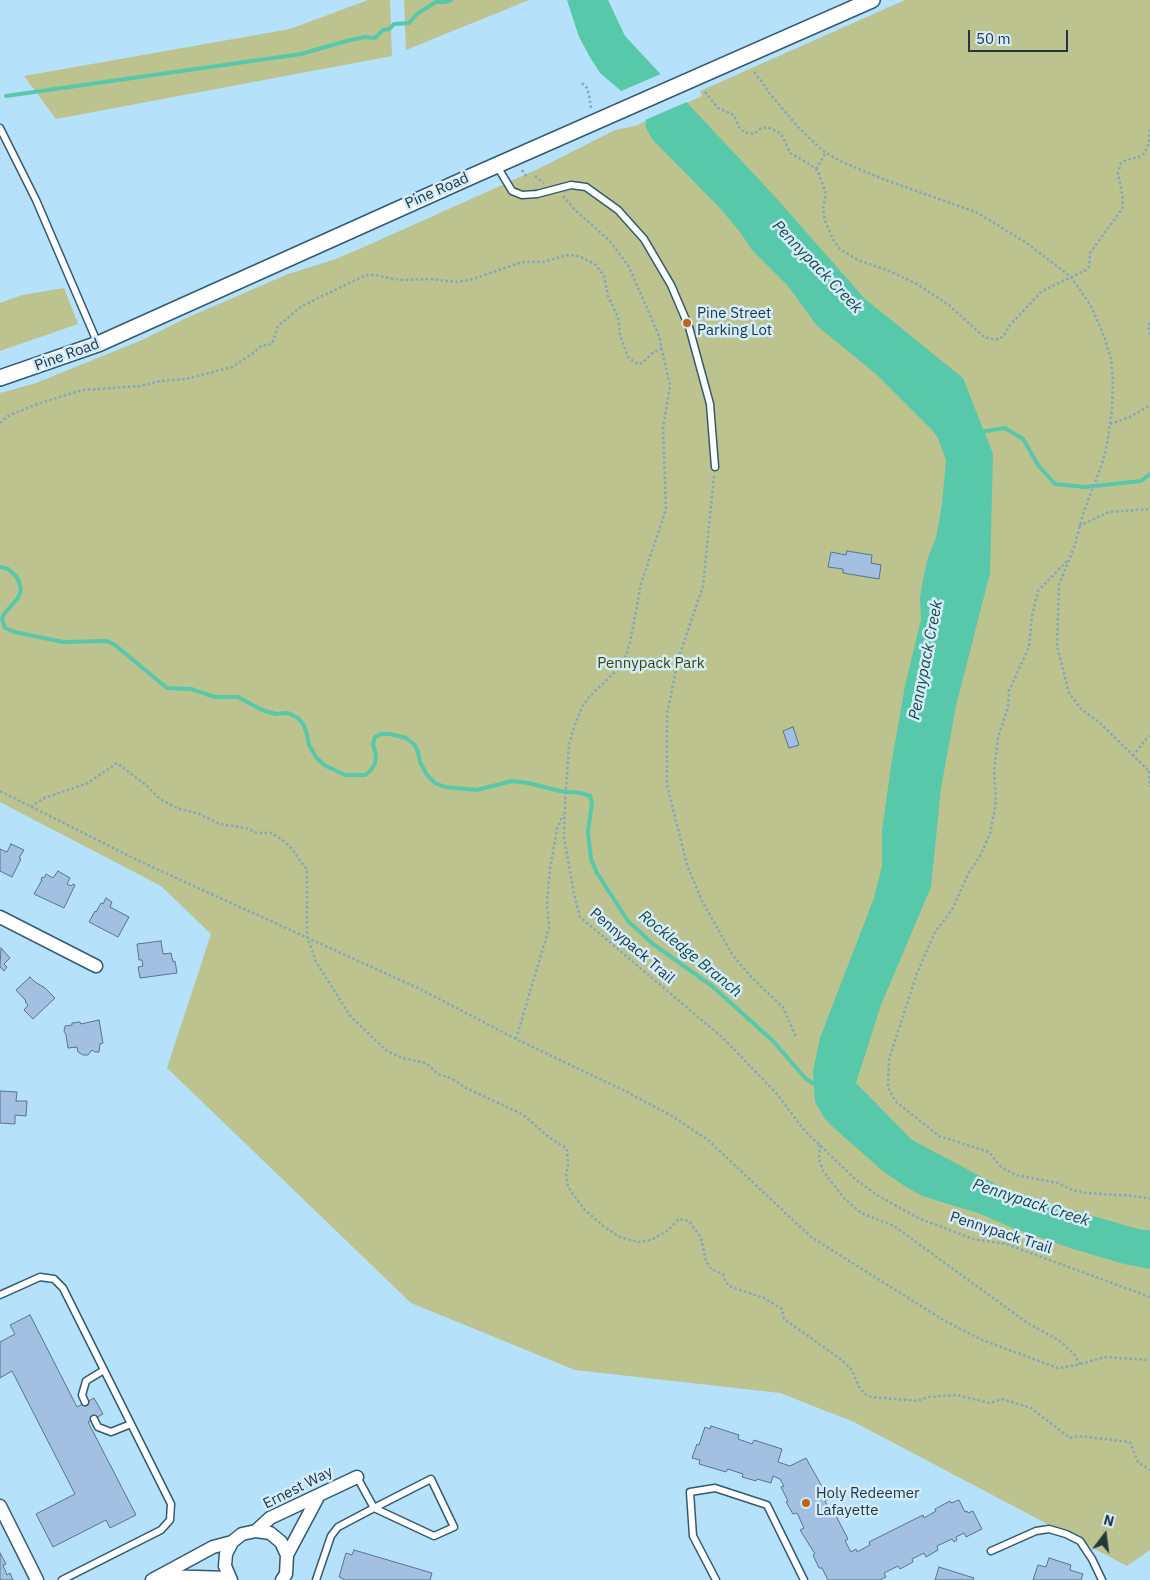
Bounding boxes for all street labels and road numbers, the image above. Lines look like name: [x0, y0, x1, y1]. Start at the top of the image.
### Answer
street label: Pine Road: [402, 169, 472, 213]
street label: Pine Road: [32, 335, 102, 375]
street label: Pennypack Trail: [586, 904, 678, 988]
street label: Pennypack Trail: [948, 1208, 1054, 1258]
street label: Ernest Way: [260, 1463, 336, 1513]

